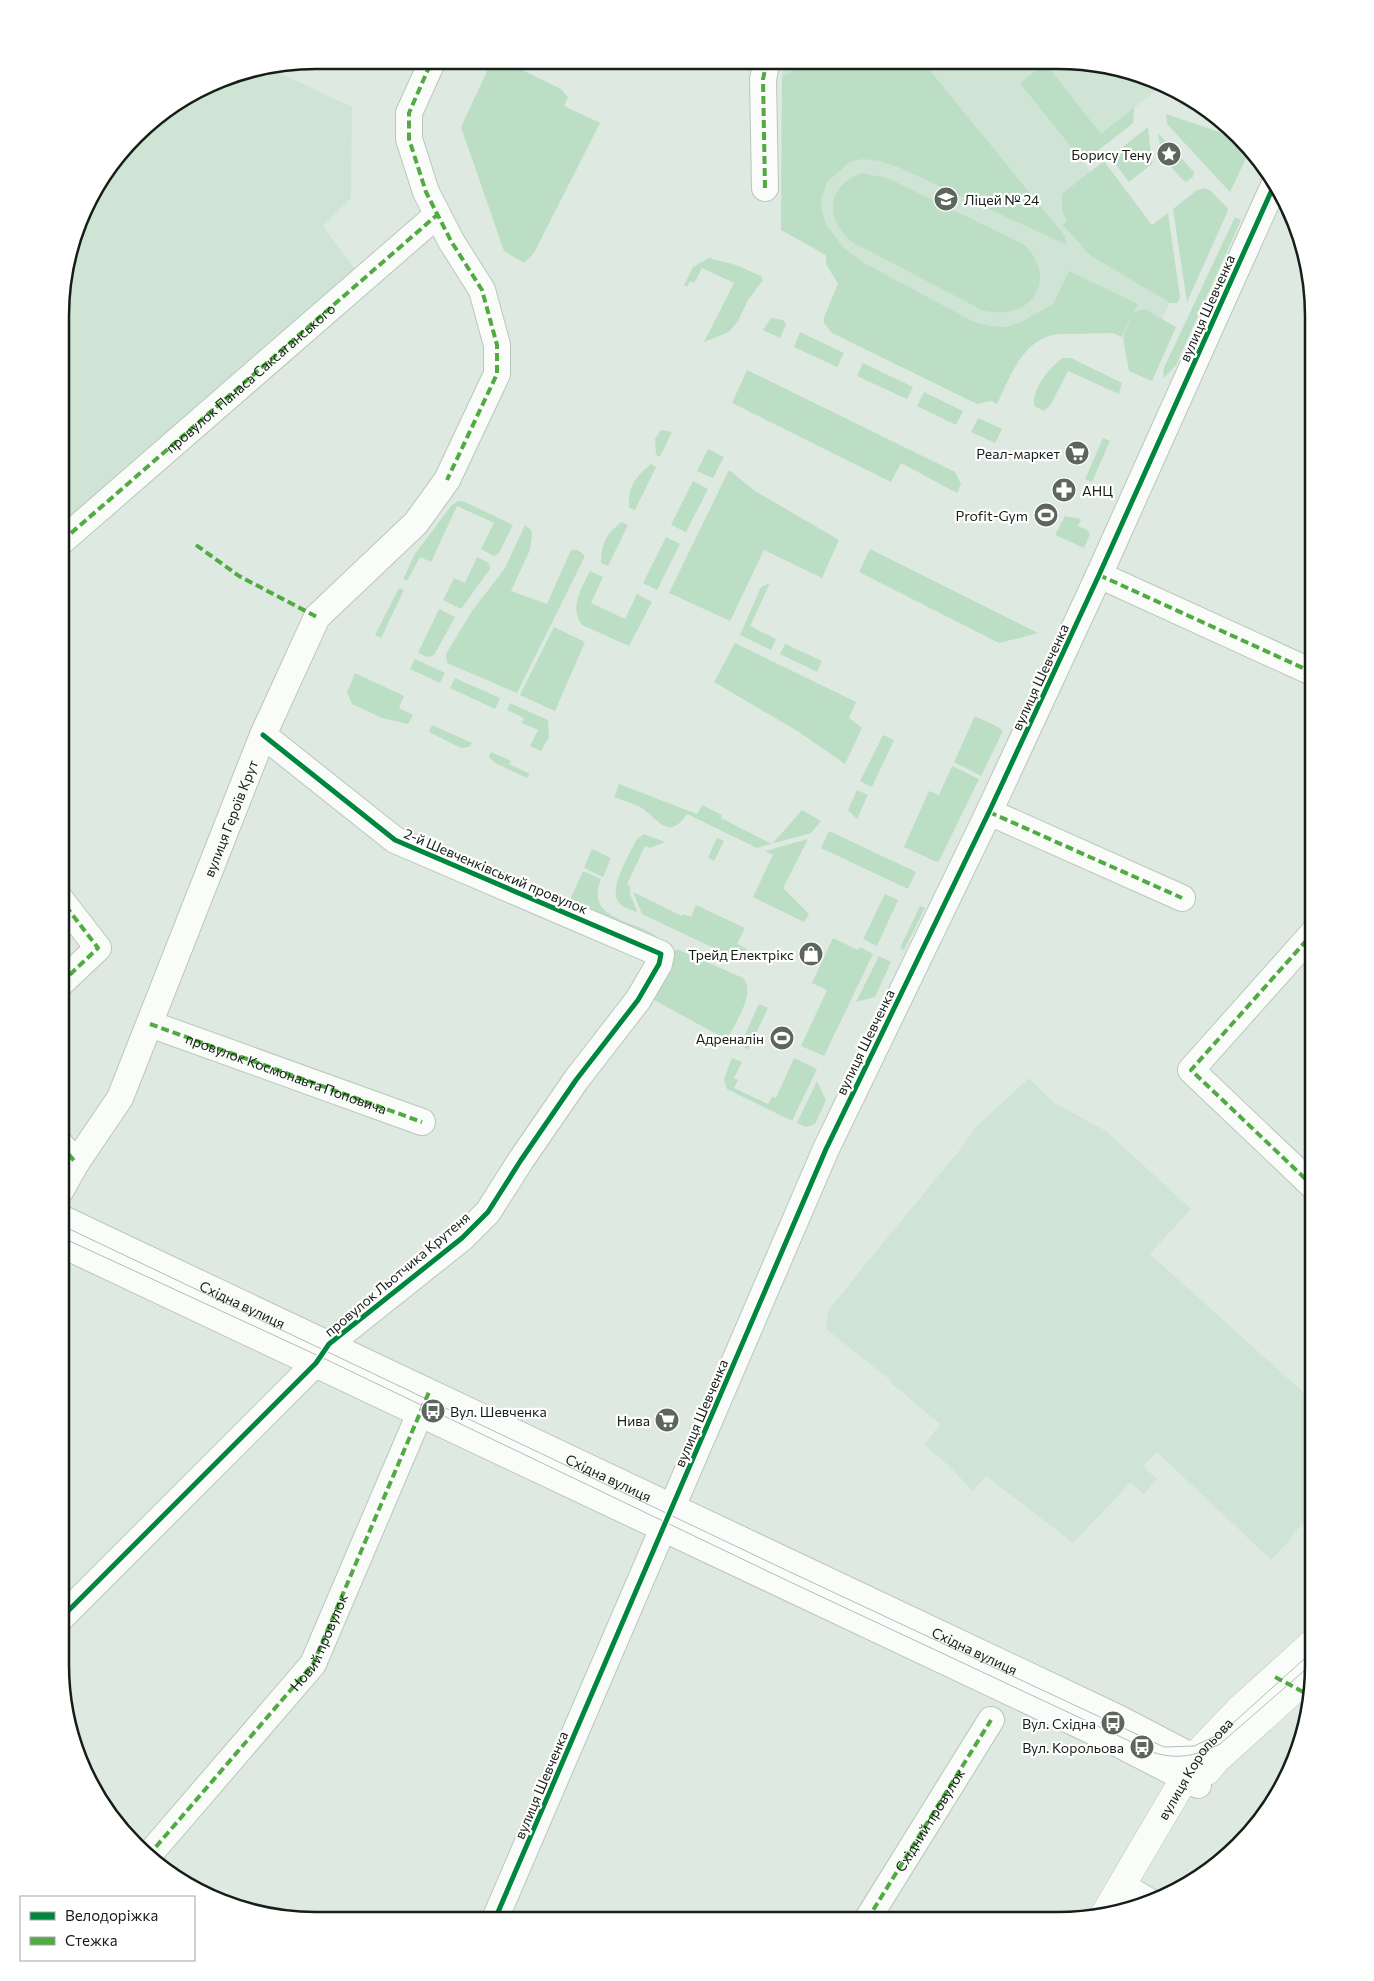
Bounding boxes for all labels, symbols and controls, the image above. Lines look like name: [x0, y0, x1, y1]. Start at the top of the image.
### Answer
place icon: Борису Тену: [1156, 141, 1182, 167]
place label: Борису Тену: [1071, 146, 1152, 163]
school or university icon: Ліцей № 24: [933, 186, 959, 212]
place label: Ліцей № 24: [964, 191, 1040, 208]
street label: вулиця Шевченка: [1176, 252, 1238, 364]
street label: провулок Панаса Саксаганського: [162, 299, 338, 456]
supermarket icon: Реал-маркет: [1064, 440, 1090, 466]
place label: Реал-маркет: [976, 445, 1060, 462]
pharmacy icon: АНЦ: [1051, 477, 1077, 503]
place label: АНЦ: [1082, 482, 1113, 499]
sports icon: Profit-Gym: [1033, 502, 1059, 528]
place label: Profit-Gym: [955, 507, 1028, 524]
street label: вулиця Шевченка: [1008, 621, 1072, 733]
street label: вулиця Героїв Крут: [199, 757, 261, 879]
street label: 2-й Шевченківський провулок: [401, 824, 591, 918]
shop icon: Трейд Електрікс: [798, 941, 824, 967]
place label: Трейд Електрікс: [688, 946, 794, 963]
street label: вулиця Шевченка: [832, 986, 898, 1098]
sports icon: Адреналін: [769, 1025, 795, 1051]
street label: провулок Космонавта Поповича: [184, 1029, 389, 1117]
place label: Адреналін: [696, 1030, 764, 1047]
street label: провулок Льотчика Крутеня: [321, 1208, 473, 1340]
street label: Східна вулиця: [197, 1276, 288, 1331]
street label: вулиця Шевченка: [671, 1357, 731, 1469]
bus stop icon: Вул. Шевченка: [420, 1398, 446, 1424]
place label: Вул. Шевченка: [450, 1403, 547, 1420]
supermarket icon: Нива: [654, 1407, 680, 1433]
place label: Нива: [617, 1412, 650, 1429]
street label: Східна вулиця: [563, 1450, 654, 1505]
street label: Новий провулок: [286, 1591, 351, 1694]
street label: Східна вулиця: [929, 1623, 1020, 1678]
bus stop icon: Вул. Східна: [1100, 1710, 1126, 1736]
street label: вулиця Корольова: [1154, 1714, 1236, 1822]
place label: Вул. Східна: [1022, 1715, 1096, 1732]
street label: вулиця Шевченка: [511, 1729, 571, 1841]
bus stop icon: Вул. Корольова: [1129, 1734, 1155, 1760]
place label: Вул. Корольова: [1022, 1739, 1124, 1756]
street label: Східний провулок: [891, 1765, 968, 1874]
legend: [20, 1896, 195, 1961]
text: Велодоріжка: [65, 1906, 158, 1924]
text: Стежка: [65, 1931, 118, 1949]

